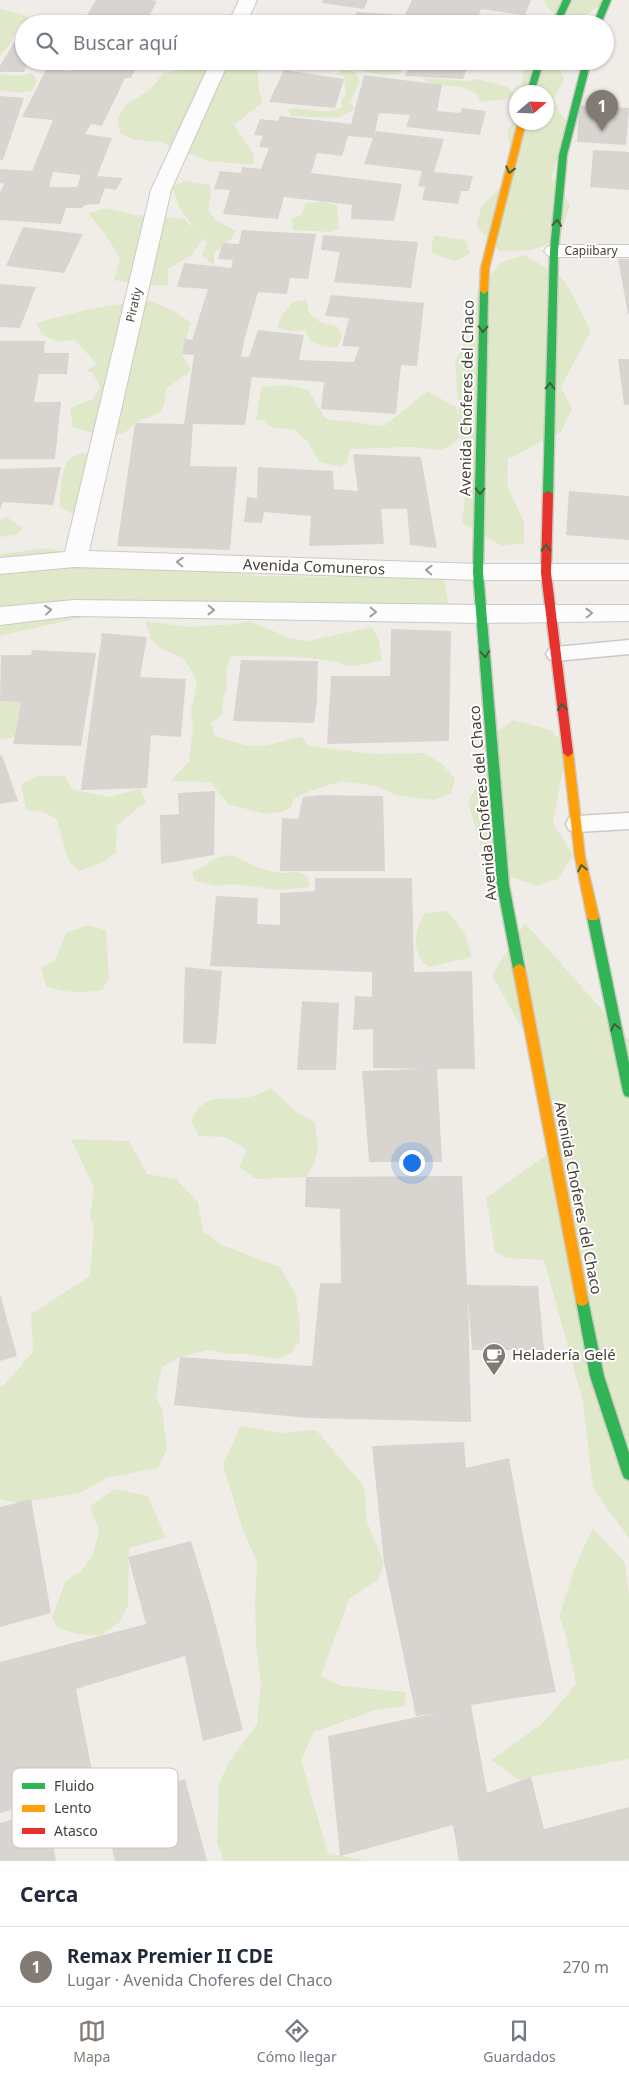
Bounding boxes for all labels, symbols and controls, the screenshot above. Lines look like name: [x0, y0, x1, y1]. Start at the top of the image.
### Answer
search box: [15, 15, 614, 70]
icon: search: [33, 29, 61, 57]
text: Buscar aquí: [73, 30, 178, 56]
north arrow: [509, 85, 554, 130]
pin: 1: [586, 90, 618, 131]
one-way arrow: [505, 165, 516, 174]
one-way arrow: [551, 219, 562, 227]
street label: Capiibary: [564, 242, 618, 259]
street label: Piratiy: [121, 285, 146, 324]
street label: Avenida Choferes del Chaco: [454, 300, 478, 496]
one-way arrow: [478, 326, 488, 333]
one-way arrow: [545, 381, 556, 389]
one-way arrow: [475, 488, 485, 496]
one-way arrow: [541, 544, 551, 552]
street label: Avenida Comuneros: [243, 554, 385, 578]
one-way arrow: [175, 557, 183, 567]
one-way arrow: [425, 565, 433, 576]
one-way arrow: [45, 605, 53, 616]
one-way arrow: [208, 605, 215, 615]
one-way arrow: [370, 607, 378, 617]
one-way arrow: [586, 608, 594, 619]
one-way arrow: [480, 650, 491, 658]
one-way arrow: [557, 703, 568, 711]
street label: Avenida Choferes del Chaco: [463, 705, 501, 902]
one-way arrow: [578, 864, 588, 873]
one-way arrow: [611, 1023, 621, 1032]
street label: Avenida Choferes del Chaco: [550, 1100, 608, 1296]
your location: [399, 1150, 425, 1176]
cafe icon: Heladería Gelé: [481, 1342, 507, 1376]
place label: Heladería Gelé: [512, 1344, 616, 1364]
legend: [12, 1768, 178, 1848]
text: Fluido: [54, 1776, 94, 1795]
text: Lento: [54, 1798, 91, 1817]
text: Atasco: [54, 1821, 98, 1840]
text: Cerca: [20, 1880, 78, 1908]
text: Remax Premier II CDE: [67, 1943, 273, 1969]
text: 1: [31, 1956, 41, 1978]
text: 270 m: [562, 1956, 609, 1978]
text: Lugar · Avenida Choferes del Chaco: [67, 1969, 333, 1991]
tab: Mapa: [73, 2017, 110, 2066]
tab: Cómo llegar: [257, 2017, 337, 2066]
tab: Guardados: [483, 2017, 556, 2066]

